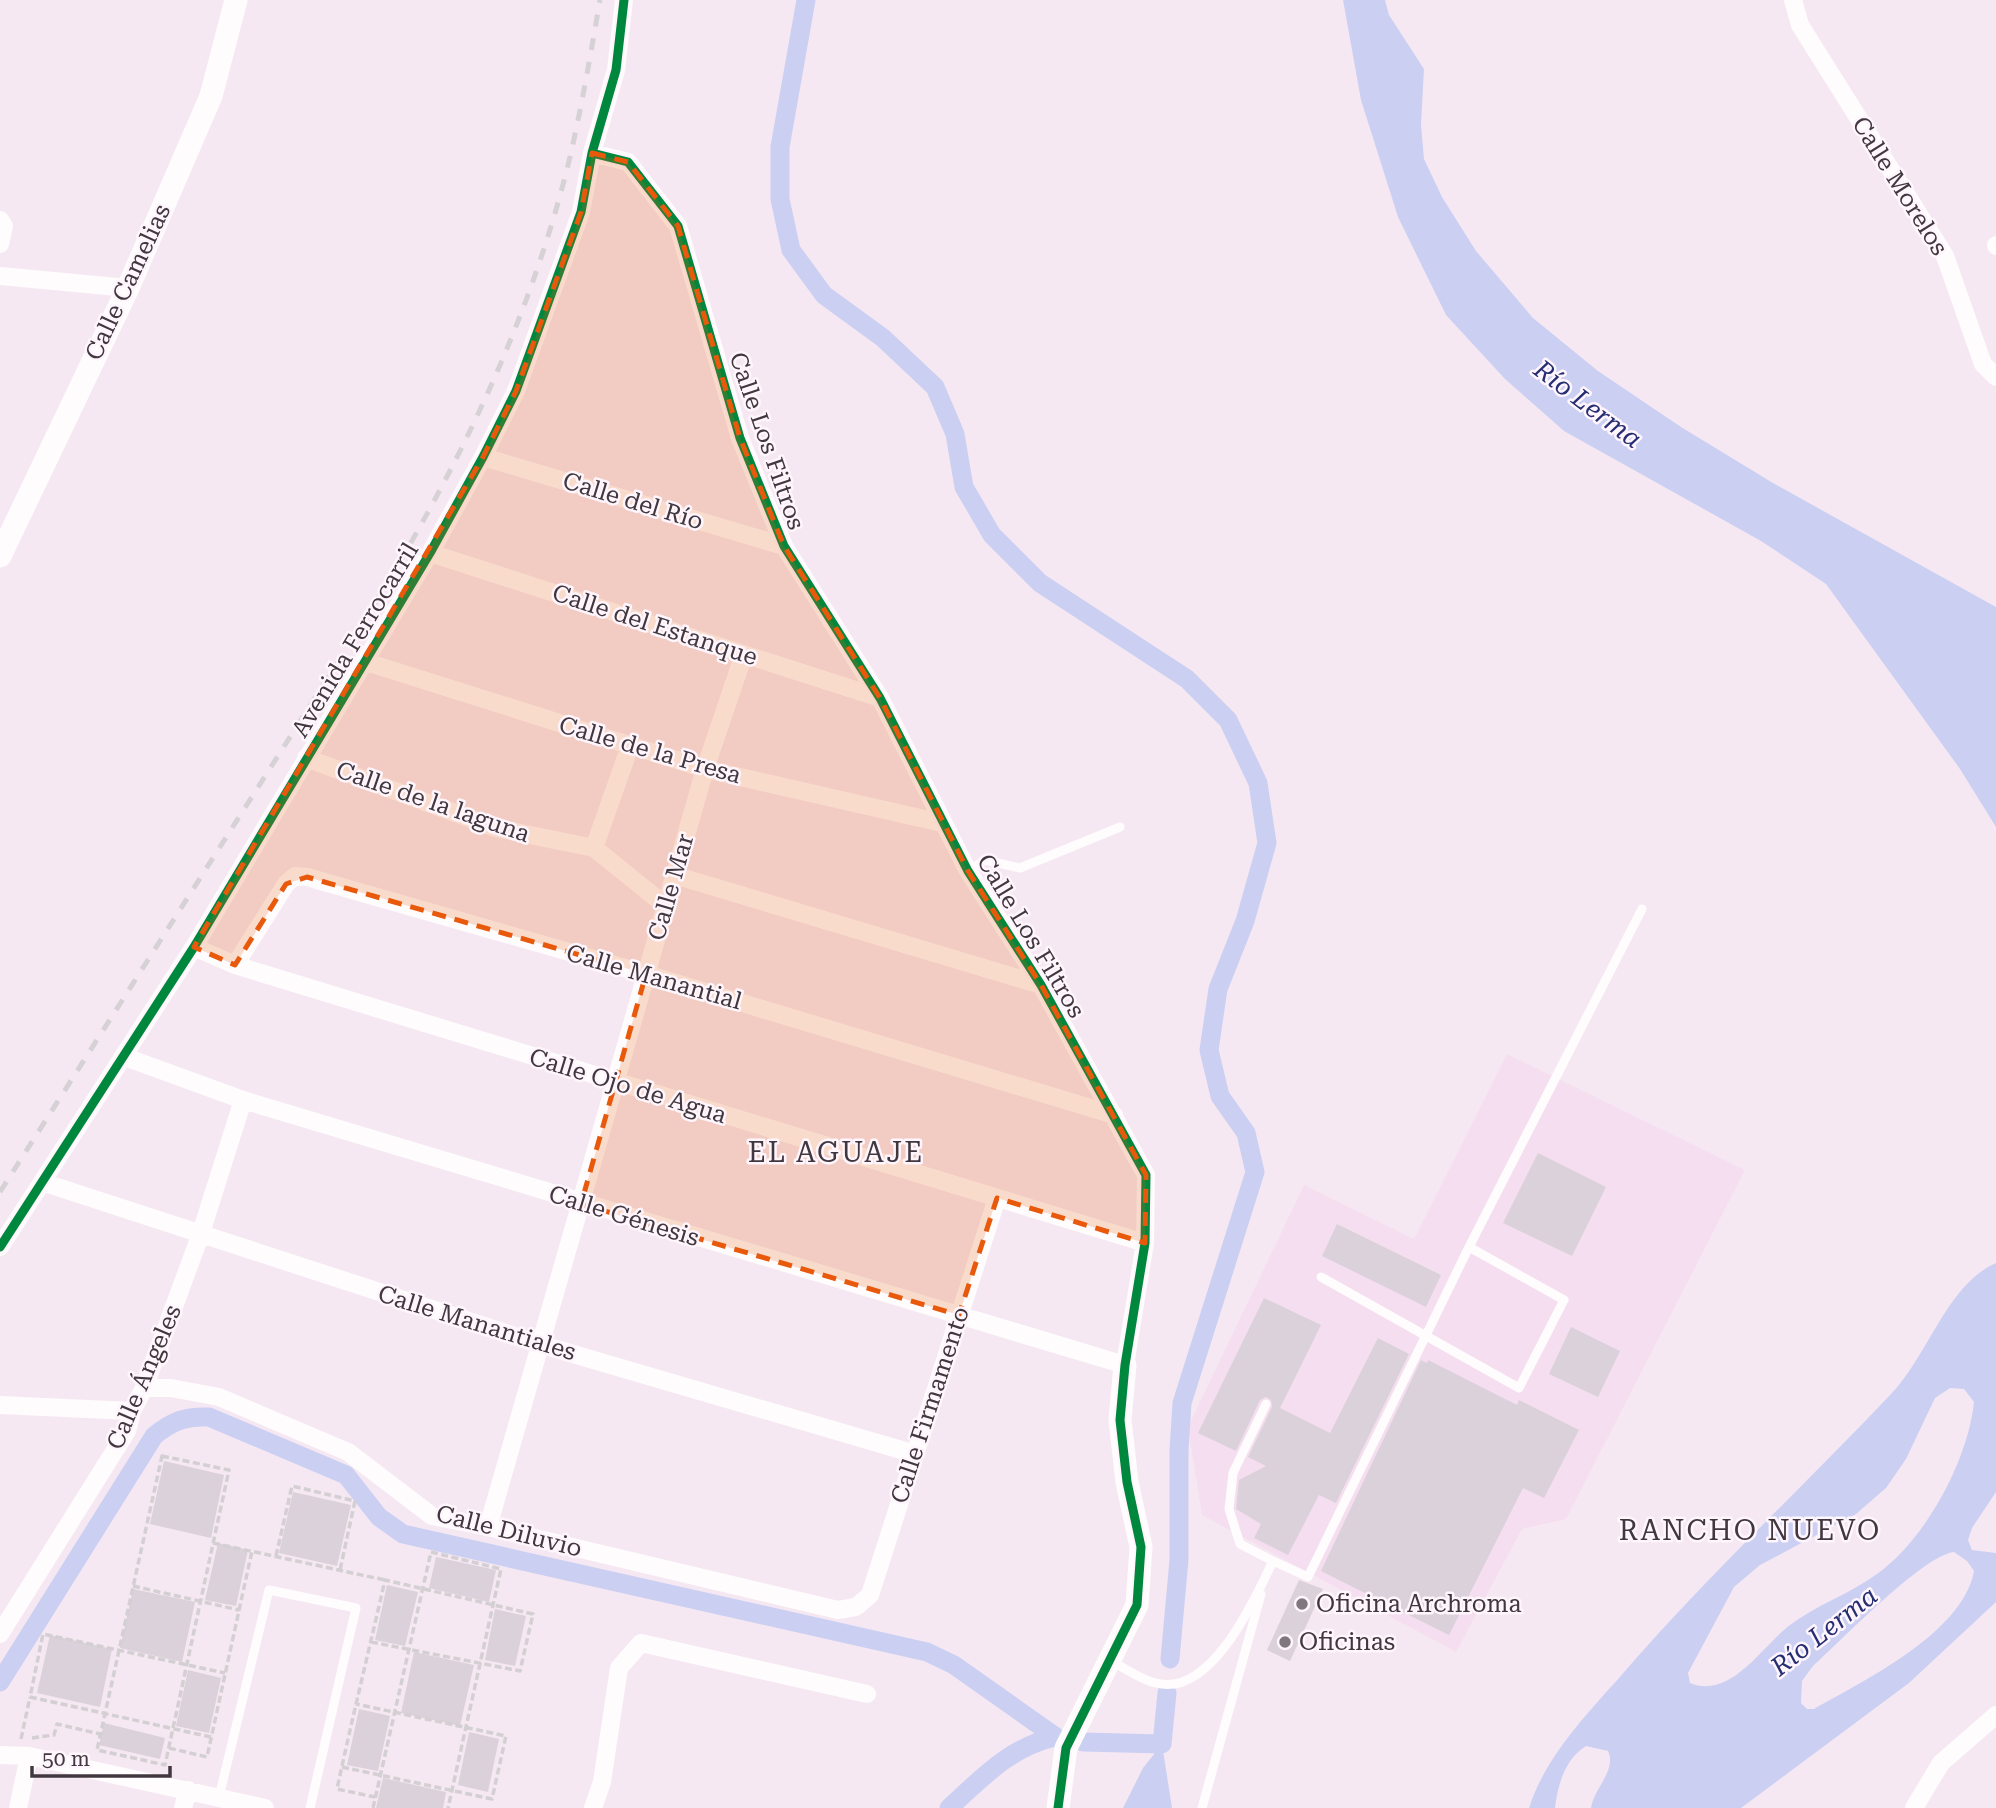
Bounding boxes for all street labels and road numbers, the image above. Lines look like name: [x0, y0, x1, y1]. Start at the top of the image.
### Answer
street label: Calle Morelos: [1846, 112, 1954, 260]
street label: Calle Camelias: [80, 200, 176, 364]
street label: Calle Los Filtros: [724, 349, 810, 533]
street label: Calle del Río: [559, 466, 707, 536]
street label: Avenida Ferrocarril: [286, 538, 424, 742]
street label: Calle del Estanque: [549, 579, 761, 671]
street label: Calle de la Presa: [556, 711, 744, 789]
street label: Calle de la laguna: [332, 756, 534, 848]
street label: Calle Mar: [642, 830, 700, 944]
street label: Calle Los Filtros: [971, 849, 1091, 1023]
street label: Calle Manantial: [563, 939, 745, 1015]
street label: Calle Ojo de Agua: [526, 1043, 730, 1129]
street label: Calle Génesis: [545, 1180, 703, 1252]
street label: Calle Manantiales: [375, 1280, 579, 1366]
street label: Calle Ángeles: [100, 1300, 187, 1454]
street label: Calle Firmamento: [885, 1303, 975, 1507]
street label: Calle Diluvio: [433, 1499, 585, 1563]

